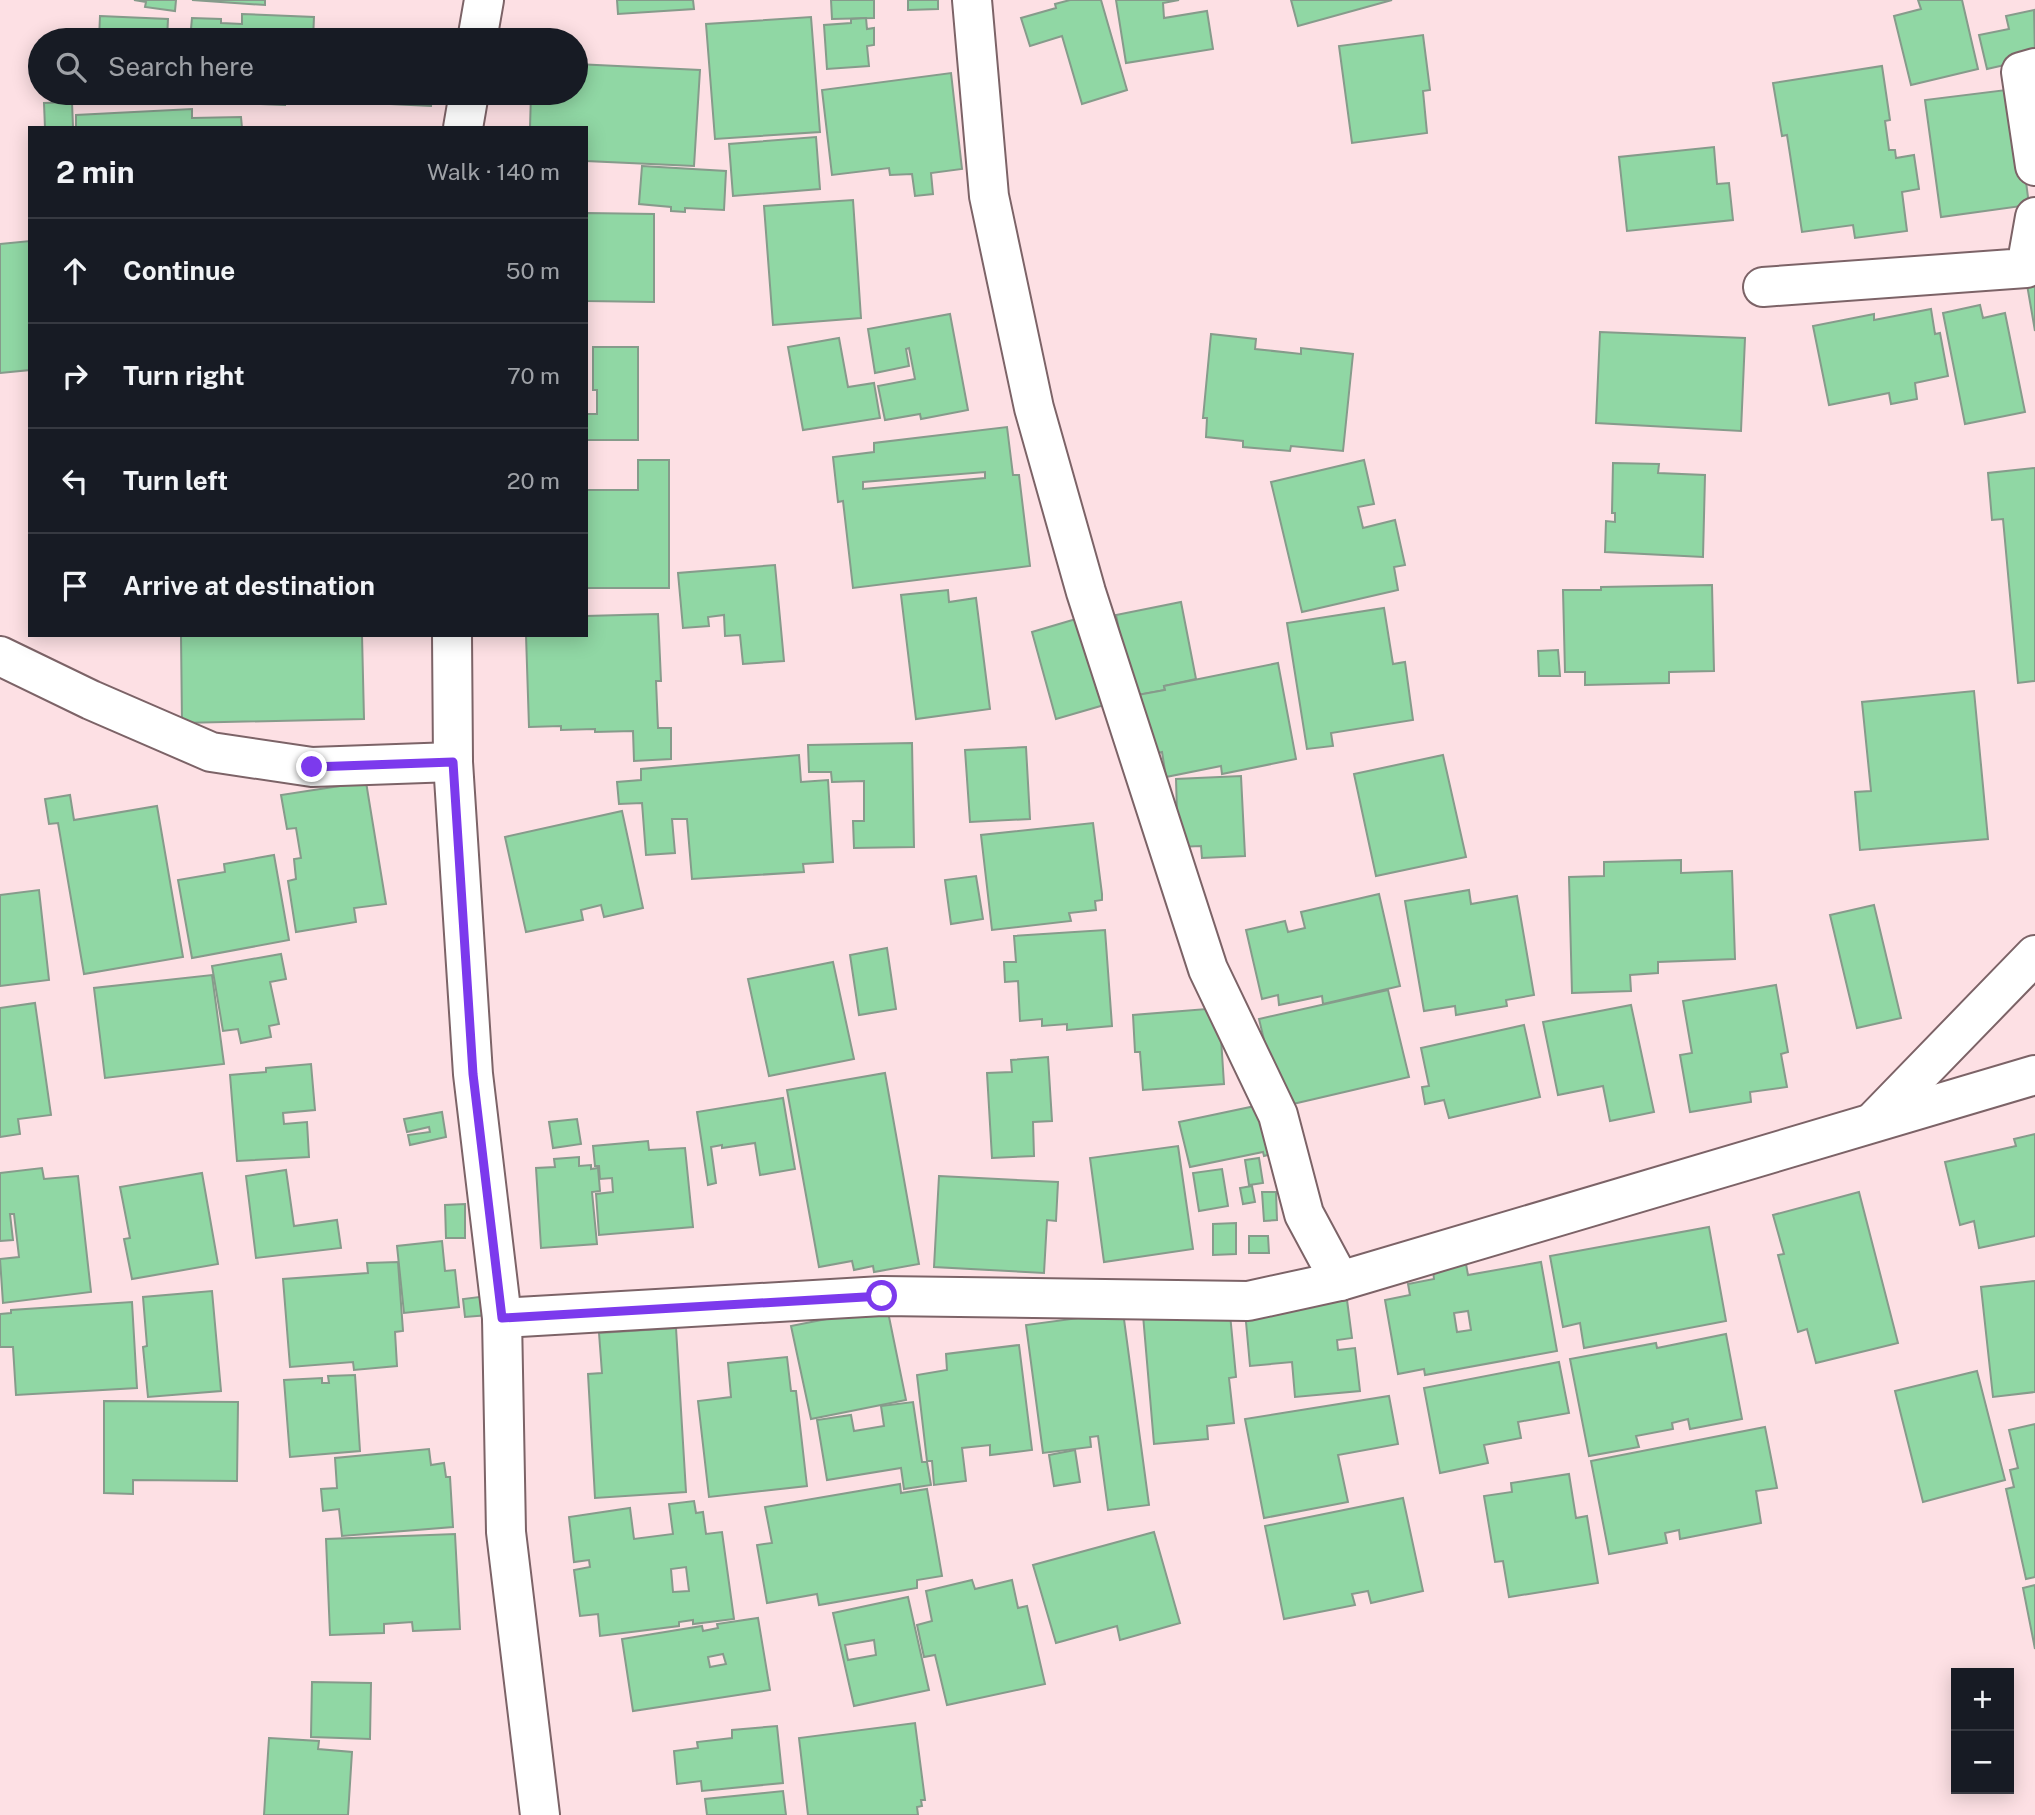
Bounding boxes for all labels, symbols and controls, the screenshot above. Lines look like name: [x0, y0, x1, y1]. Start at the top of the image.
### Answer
search box: [28, 28, 588, 105]
icon: search: [52, 48, 90, 86]
text: Search here: [108, 51, 254, 82]
text: 2 min: [56, 154, 135, 190]
text: Walk · 140 m: [427, 158, 560, 185]
icon: ahead: [56, 252, 94, 290]
text: Continue: [123, 255, 235, 286]
text: 50 m: [506, 257, 560, 284]
icon: right: [56, 357, 94, 395]
text: Turn right: [123, 360, 245, 391]
text: 70 m: [507, 362, 560, 389]
icon: left: [56, 462, 94, 500]
text: Turn left: [123, 465, 228, 496]
text: 20 m: [507, 467, 560, 494]
icon: arrive: [56, 567, 94, 605]
text: Arrive at destination: [123, 570, 375, 601]
route end: [296, 751, 327, 782]
route start: [866, 1280, 897, 1311]
map controls: [1951, 1668, 2014, 1794]
button: +: [1951, 1668, 2014, 1731]
button: −: [1951, 1731, 2014, 1794]

